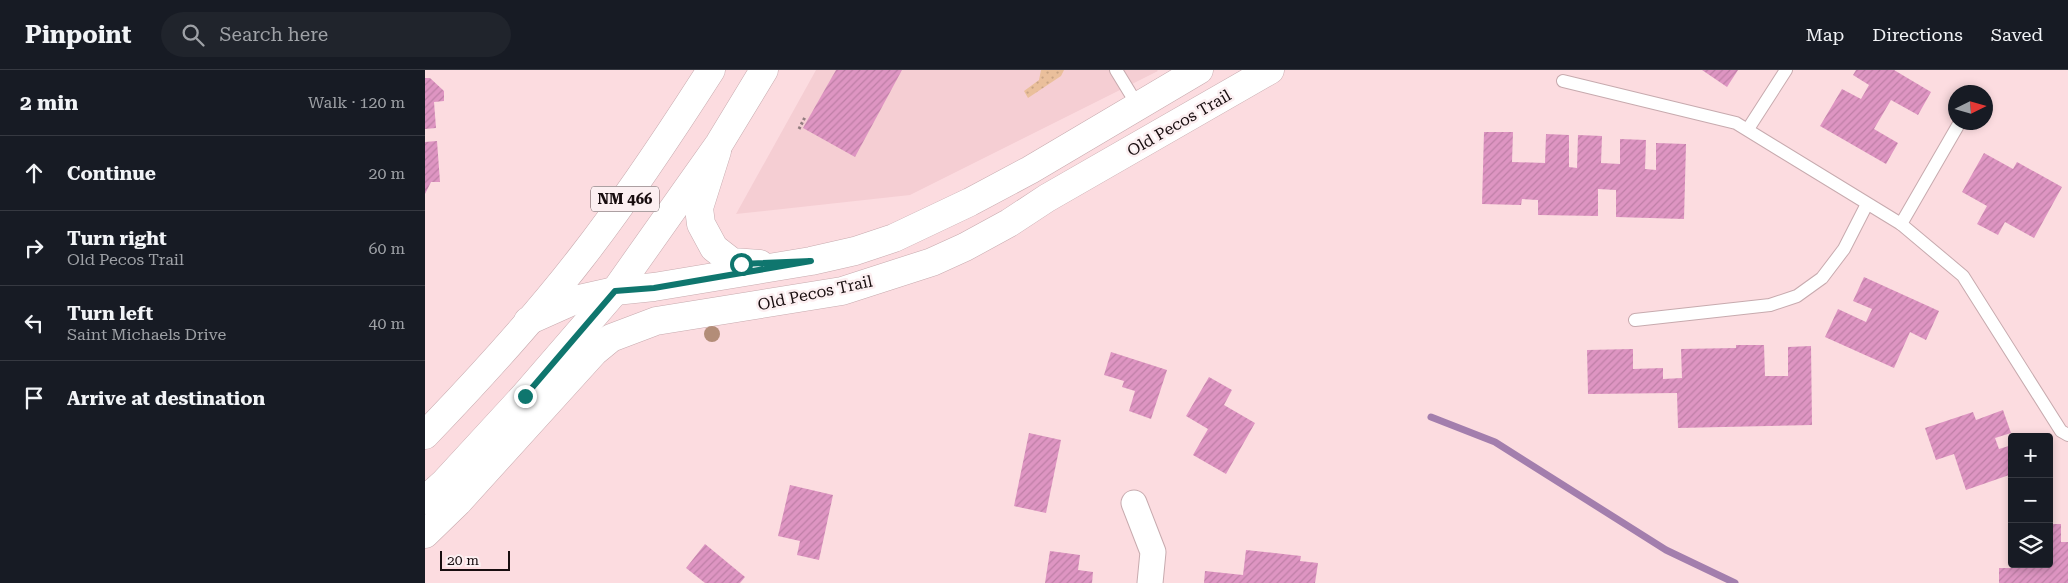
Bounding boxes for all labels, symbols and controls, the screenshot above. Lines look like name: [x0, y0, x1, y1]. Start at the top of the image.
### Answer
search box: [161, 12, 511, 57]
text: Pinpoint: [25, 21, 131, 49]
icon: search: [179, 21, 207, 49]
text: Search here: [219, 23, 328, 46]
text: Map: [1806, 24, 1844, 45]
text: Directions: [1872, 24, 1963, 45]
text: Saved: [1991, 24, 2043, 45]
north arrow: [1948, 85, 1993, 130]
street label: Old Pecos Trail: [1124, 86, 1234, 160]
text: 2 min: [20, 91, 78, 115]
text: Walk · 120 m: [308, 93, 405, 112]
icon: ahead: [20, 159, 48, 187]
text: Continue: [67, 162, 156, 185]
text: 20 m: [368, 164, 405, 183]
road number: NM 466: [591, 186, 659, 212]
text: Turn right: [67, 227, 167, 250]
icon: right: [20, 234, 48, 262]
text: 60 m: [368, 239, 405, 258]
text: Old Pecos Trail: [67, 250, 184, 269]
route start: [730, 253, 753, 276]
street label: Old Pecos Trail: [756, 272, 874, 314]
text: Turn left: [67, 302, 153, 325]
icon: left: [20, 309, 48, 337]
text: 40 m: [368, 314, 405, 333]
text: Saint Michaels Drive: [67, 325, 226, 344]
icon: arrive: [20, 384, 48, 412]
route end: [514, 385, 537, 408]
text: Arrive at destination: [67, 387, 265, 410]
map controls: [2008, 433, 2053, 568]
button: +: [2008, 433, 2053, 478]
button: −: [2008, 478, 2053, 523]
button: layers: [2008, 523, 2053, 568]
scale bar: [440, 548, 510, 571]
text: 20 m: [447, 552, 479, 568]

